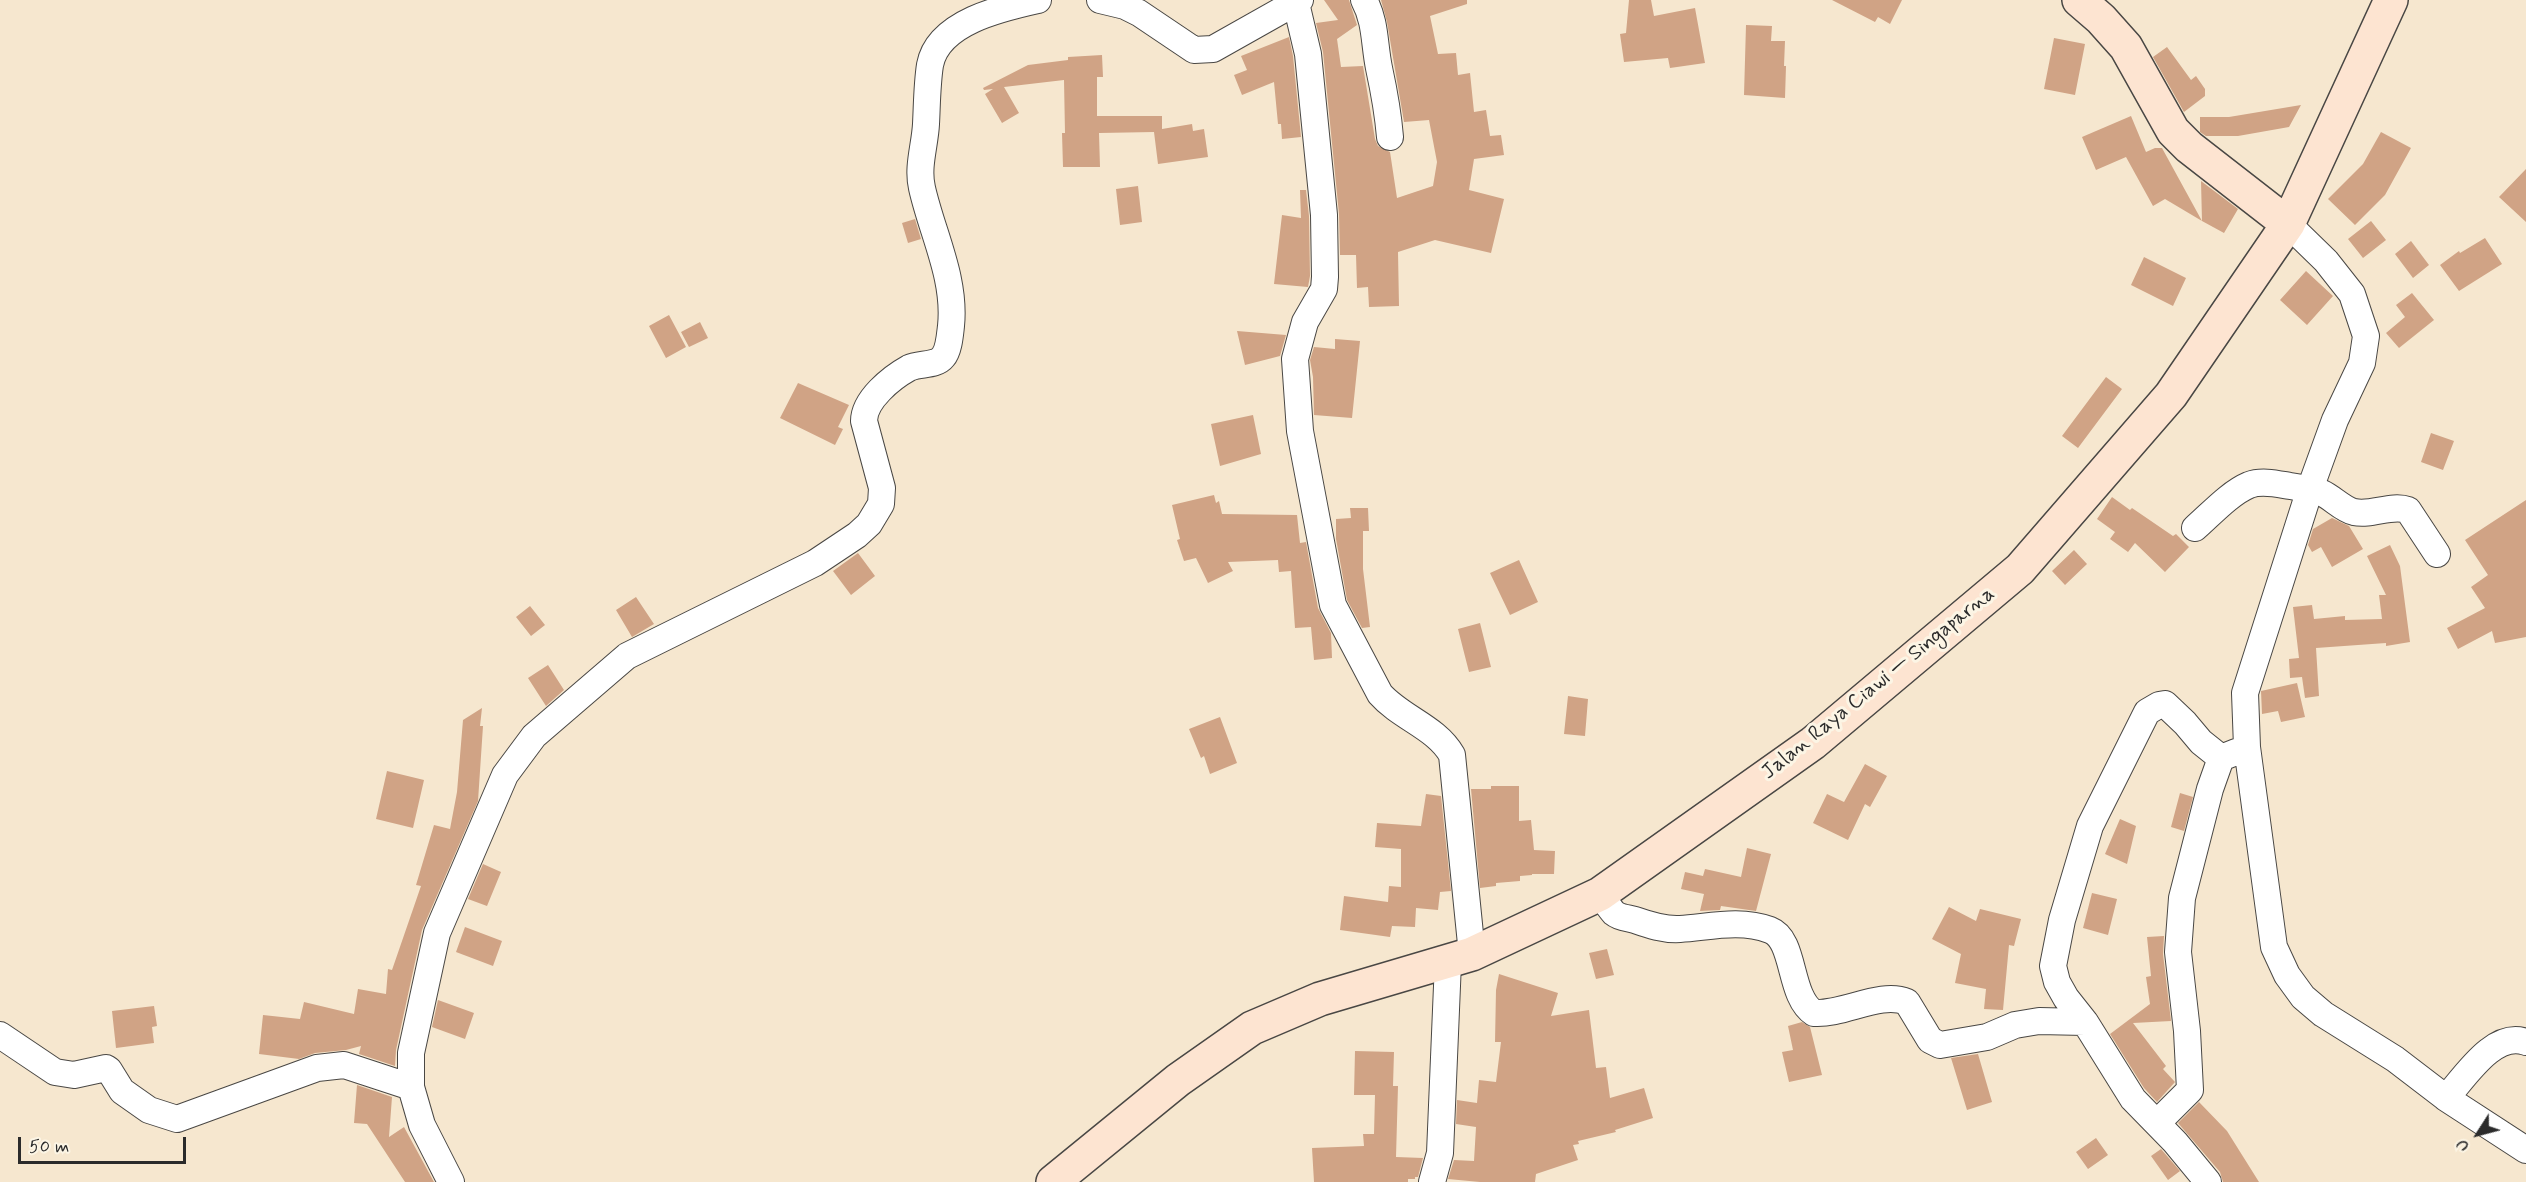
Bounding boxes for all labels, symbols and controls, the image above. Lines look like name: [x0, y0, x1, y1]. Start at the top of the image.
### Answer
street label: Jalan Raya Ciawi — Singaparna: [1757, 582, 2001, 786]
north arrow: [2448, 1104, 2508, 1164]
scale bar: [21, 1125, 189, 1163]
text: U: [2451, 1134, 2475, 1155]
text: 50 m: [29, 1135, 69, 1159]

